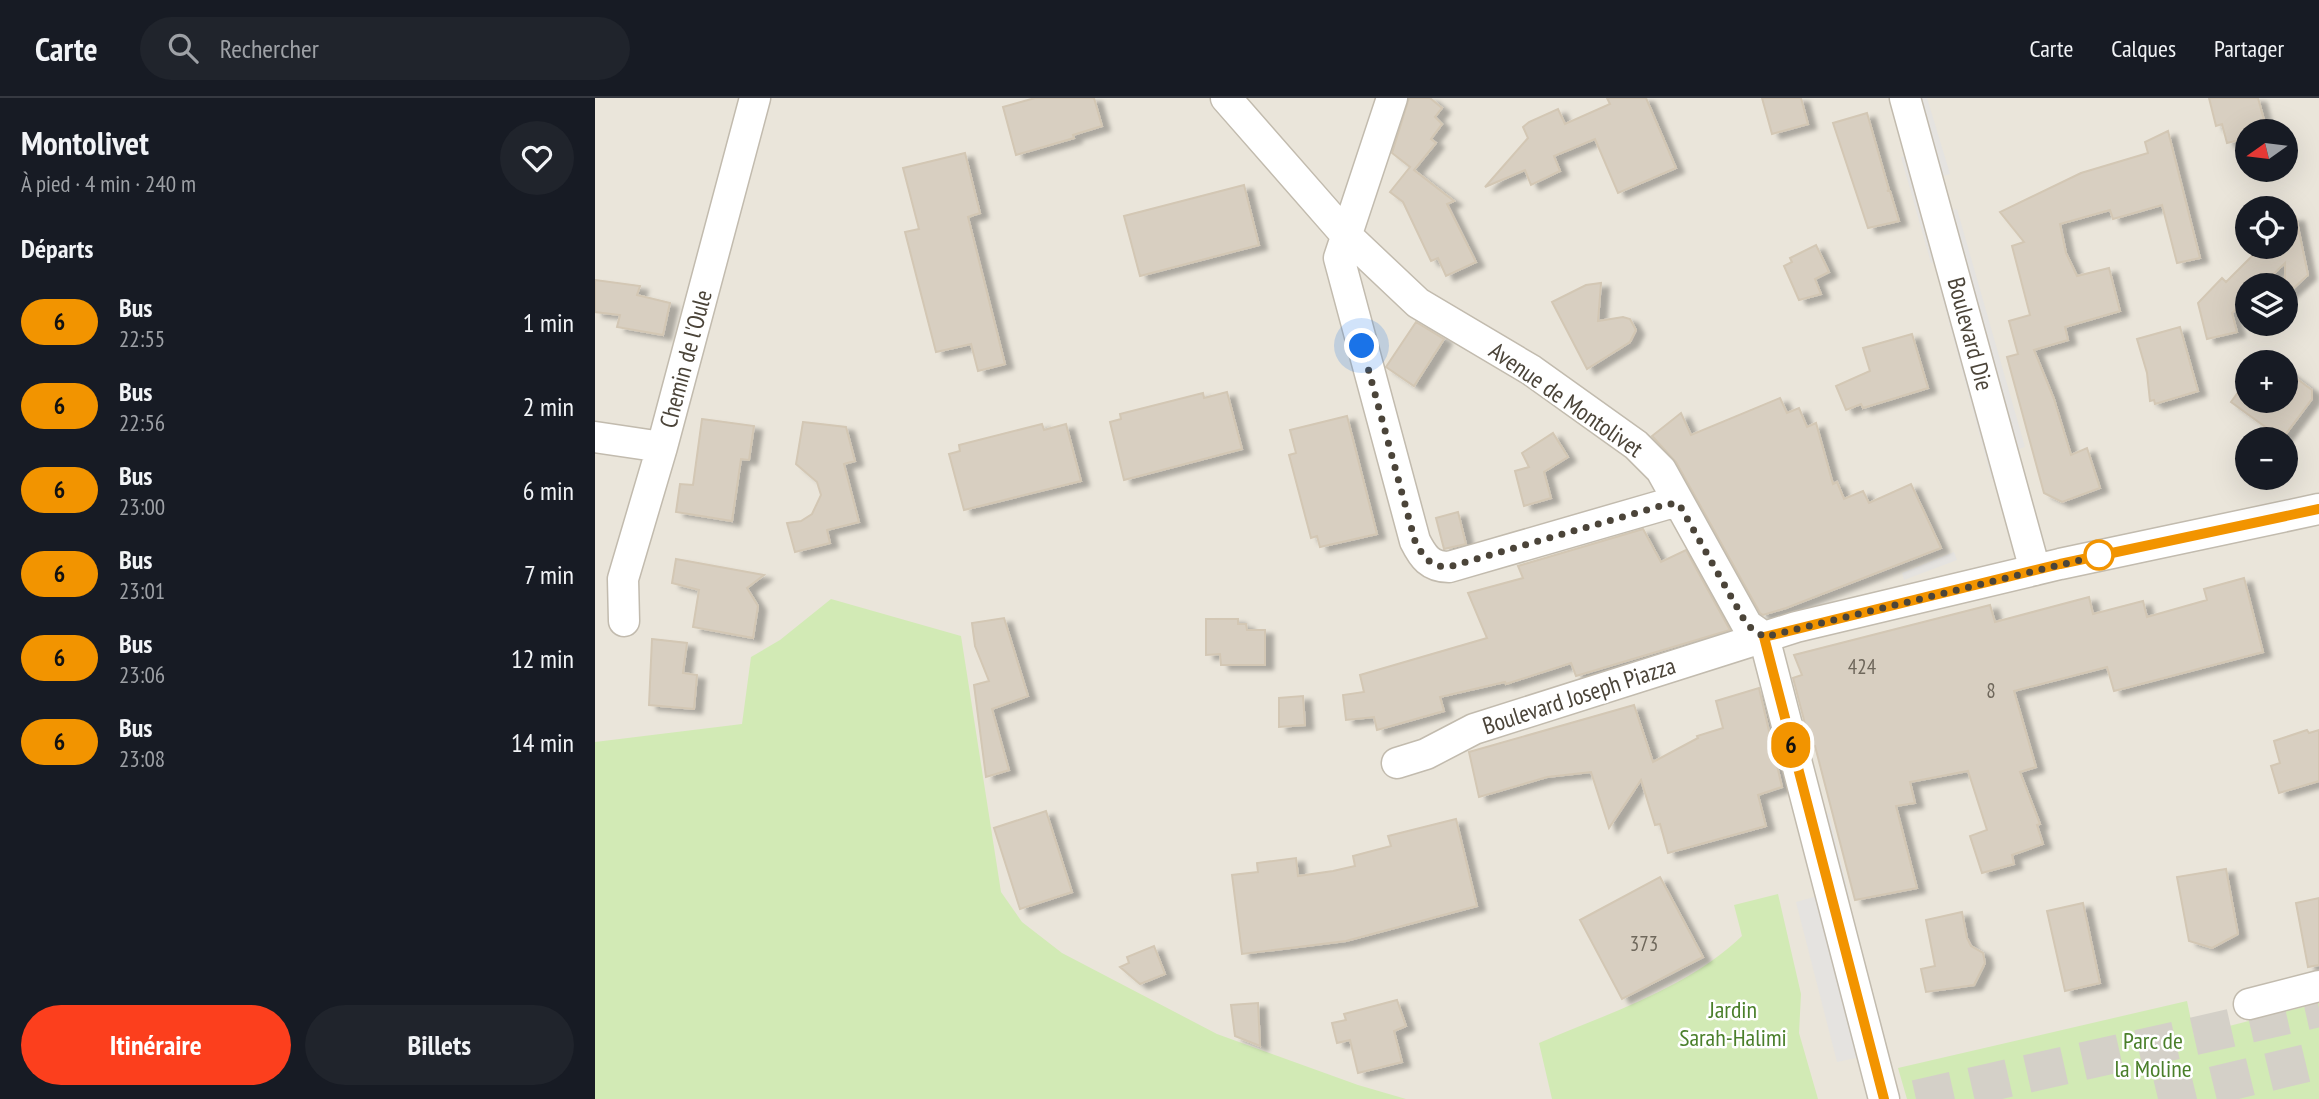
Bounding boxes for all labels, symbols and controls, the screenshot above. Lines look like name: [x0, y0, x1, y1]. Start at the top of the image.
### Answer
search box: [140, 17, 630, 80]
text: Carte: [35, 27, 98, 70]
icon: search: [164, 29, 202, 67]
text: Rechercher: [220, 32, 319, 65]
text: Carte: [2030, 33, 2073, 64]
text: Calques: [2111, 33, 2176, 64]
text: Partager: [2214, 33, 2284, 64]
north arrow: [2235, 119, 2298, 182]
map controls: [2235, 119, 2298, 490]
text: Montolivet: [21, 121, 149, 164]
button: heart: [500, 121, 574, 195]
text: À pied · 4 min · 240 m: [21, 169, 196, 198]
button: locate: [2235, 196, 2298, 259]
text: Départs: [21, 232, 93, 265]
button: layers: [2235, 273, 2298, 336]
street label: Boulevard Die: [1941, 274, 2000, 394]
street label: Chemin de l'Oule: [652, 286, 719, 431]
text: Bus: [119, 291, 152, 324]
text: 6: [54, 306, 65, 337]
text: 1 min: [523, 306, 574, 339]
text: 22:55: [119, 324, 165, 353]
your location: [1344, 328, 1379, 363]
street label: Avenue de Montolivet: [1483, 335, 1650, 464]
button: +: [2235, 350, 2298, 413]
text: Bus: [119, 375, 152, 408]
text: 6: [54, 390, 65, 421]
text: 2 min: [523, 390, 574, 423]
text: 22:56: [119, 408, 165, 437]
button: −: [2235, 427, 2298, 490]
text: Bus: [119, 459, 152, 492]
text: 6: [54, 474, 65, 505]
text: 6 min: [523, 474, 574, 507]
text: 23:00: [119, 492, 165, 521]
unlabelled marker: [2084, 540, 2114, 570]
text: Bus: [119, 543, 152, 576]
text: 6: [54, 558, 65, 589]
text: 7 min: [524, 558, 574, 591]
text: 23:01: [119, 576, 165, 605]
text: Bus: [119, 627, 152, 660]
text: 6: [54, 642, 65, 673]
text: 12 min: [511, 642, 574, 675]
street label: Boulevard Joseph Piazza: [1479, 650, 1679, 741]
house number: 424: [1848, 653, 1877, 680]
text: 23:06: [119, 660, 165, 689]
house number: 8: [1986, 677, 1996, 704]
text: Bus: [119, 711, 152, 744]
line badge: 6: [1768, 722, 1814, 768]
text: 6: [54, 726, 65, 757]
text: 14 min: [511, 726, 574, 759]
text: 6: [1785, 729, 1797, 760]
text: 23:08: [119, 744, 165, 773]
house number: 373: [1630, 930, 1658, 957]
park label: Jardin Sarah-Halimi: [1679, 994, 1787, 1053]
button: Itinéraire: [21, 1005, 291, 1085]
button: Billets: [305, 1005, 574, 1085]
park label: Parc de la Moline: [2114, 1025, 2192, 1084]

